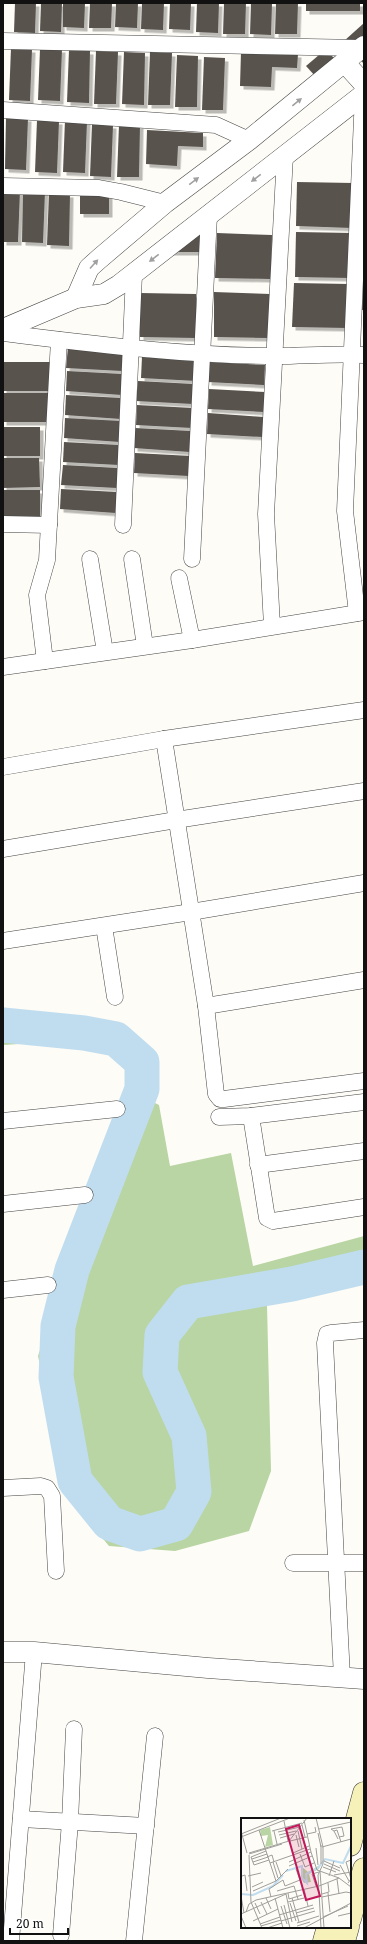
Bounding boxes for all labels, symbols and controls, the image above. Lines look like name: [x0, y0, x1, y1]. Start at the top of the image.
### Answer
one-way arrow: [291, 97, 302, 106]
one-way arrow: [251, 174, 262, 182]
one-way arrow: [189, 178, 199, 186]
one-way arrow: [148, 254, 159, 263]
one-way arrow: [89, 259, 98, 269]
inset map: [241, 1818, 351, 1928]
scale bar: [10, 1910, 68, 1936]
text: 20 m: [16, 1915, 44, 1932]

